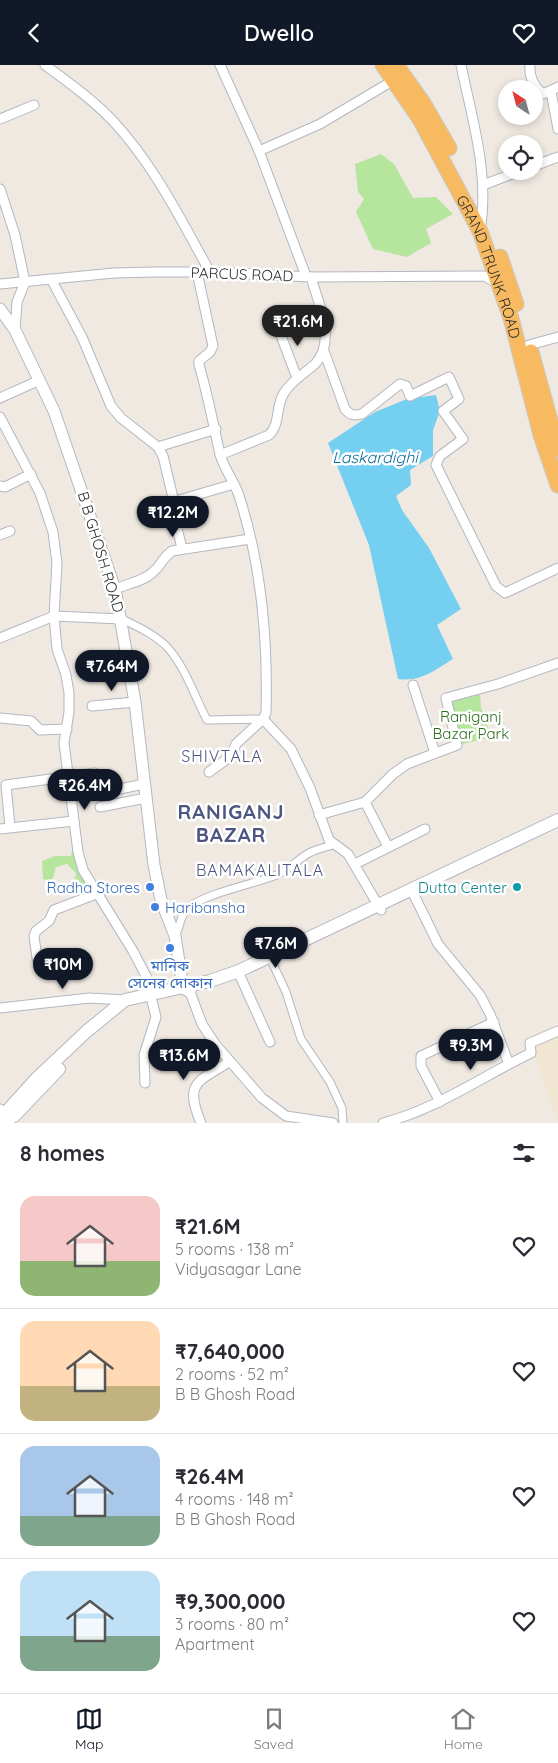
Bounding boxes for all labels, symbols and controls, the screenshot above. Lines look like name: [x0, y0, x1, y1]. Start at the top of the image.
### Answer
icon: back: [20, 19, 48, 47]
text: Dwello: [244, 19, 314, 47]
icon: heart: [510, 19, 538, 47]
north arrow: [498, 80, 542, 125]
map controls: [498, 80, 543, 180]
button: locate: [498, 135, 543, 180]
street label: GRAND TRUNK ROAD: [453, 191, 525, 340]
street label: PARCUS ROAD: [190, 263, 294, 285]
pin: ₹21.6M: [257, 305, 339, 347]
text: ₹21.6M: [273, 311, 323, 331]
water label: Laskardighi: [332, 447, 419, 467]
street label: B B GHOSH ROAD: [74, 489, 129, 615]
pin: ₹12.2M: [132, 495, 214, 538]
text: ₹12.2M: [148, 502, 198, 522]
pin: ₹7.64M: [71, 649, 153, 692]
text: ₹7.64M: [86, 656, 138, 676]
park label: Raniganj Bazar Park: [433, 707, 509, 743]
district label: SHIVTALA: [181, 746, 263, 766]
pin: ₹26.4M: [44, 769, 126, 811]
text: ₹26.4M: [59, 775, 111, 795]
district label: RANIGANJ BAZAR: [177, 799, 285, 847]
district label: BAMAKALITALA: [196, 860, 324, 880]
place label: Radha Stores: [47, 878, 140, 897]
place label: Dutta Center: [418, 878, 507, 897]
marker: Radha Stores: [144, 881, 156, 893]
marker: Dutta Center: [511, 881, 523, 893]
place label: Haribansha: [165, 898, 245, 917]
marker: Haribansha: [149, 901, 161, 913]
pin: ₹7.6M: [241, 927, 311, 969]
text: ₹7.6M: [255, 933, 297, 953]
marker: মানিক সেনের দোকান: [164, 942, 176, 954]
pin: ₹10M: [33, 947, 93, 990]
text: ₹10M: [44, 954, 82, 974]
place label: মানিক সেনের দোকান: [127, 956, 213, 992]
pin: ₹9.3M: [436, 1029, 506, 1071]
text: ₹9.3M: [450, 1035, 492, 1055]
pin: ₹13.6M: [143, 1039, 225, 1081]
text: ₹13.6M: [159, 1045, 209, 1065]
icon: filters: [510, 1139, 538, 1167]
text: 8 homes: [20, 1140, 105, 1166]
text: ₹21.6M: [175, 1213, 241, 1239]
icon: home: [60, 1216, 120, 1276]
icon: heart: [510, 1232, 538, 1260]
text: 5 rooms · 138 m²: [175, 1239, 294, 1259]
text: Vidyasagar Lane: [175, 1259, 302, 1279]
text: ₹7,640,000: [175, 1338, 285, 1364]
icon: home: [60, 1341, 120, 1401]
icon: heart: [510, 1357, 538, 1385]
text: 2 rooms · 52 m²: [175, 1364, 289, 1384]
text: B B Ghosh Road: [175, 1384, 295, 1404]
text: ₹26.4M: [175, 1463, 244, 1489]
icon: home: [60, 1466, 120, 1526]
icon: heart: [510, 1482, 538, 1510]
text: 4 rooms · 148 m²: [175, 1489, 294, 1509]
text: B B Ghosh Road: [175, 1509, 295, 1529]
text: ₹9,300,000: [175, 1588, 285, 1614]
icon: home: [60, 1591, 120, 1651]
icon: heart: [510, 1607, 538, 1635]
text: 3 rooms · 80 m²: [175, 1614, 289, 1634]
text: Apartment: [175, 1634, 255, 1654]
tab: Map: [75, 1705, 104, 1753]
tab: Saved: [254, 1705, 294, 1753]
tab: Home: [444, 1705, 483, 1753]

